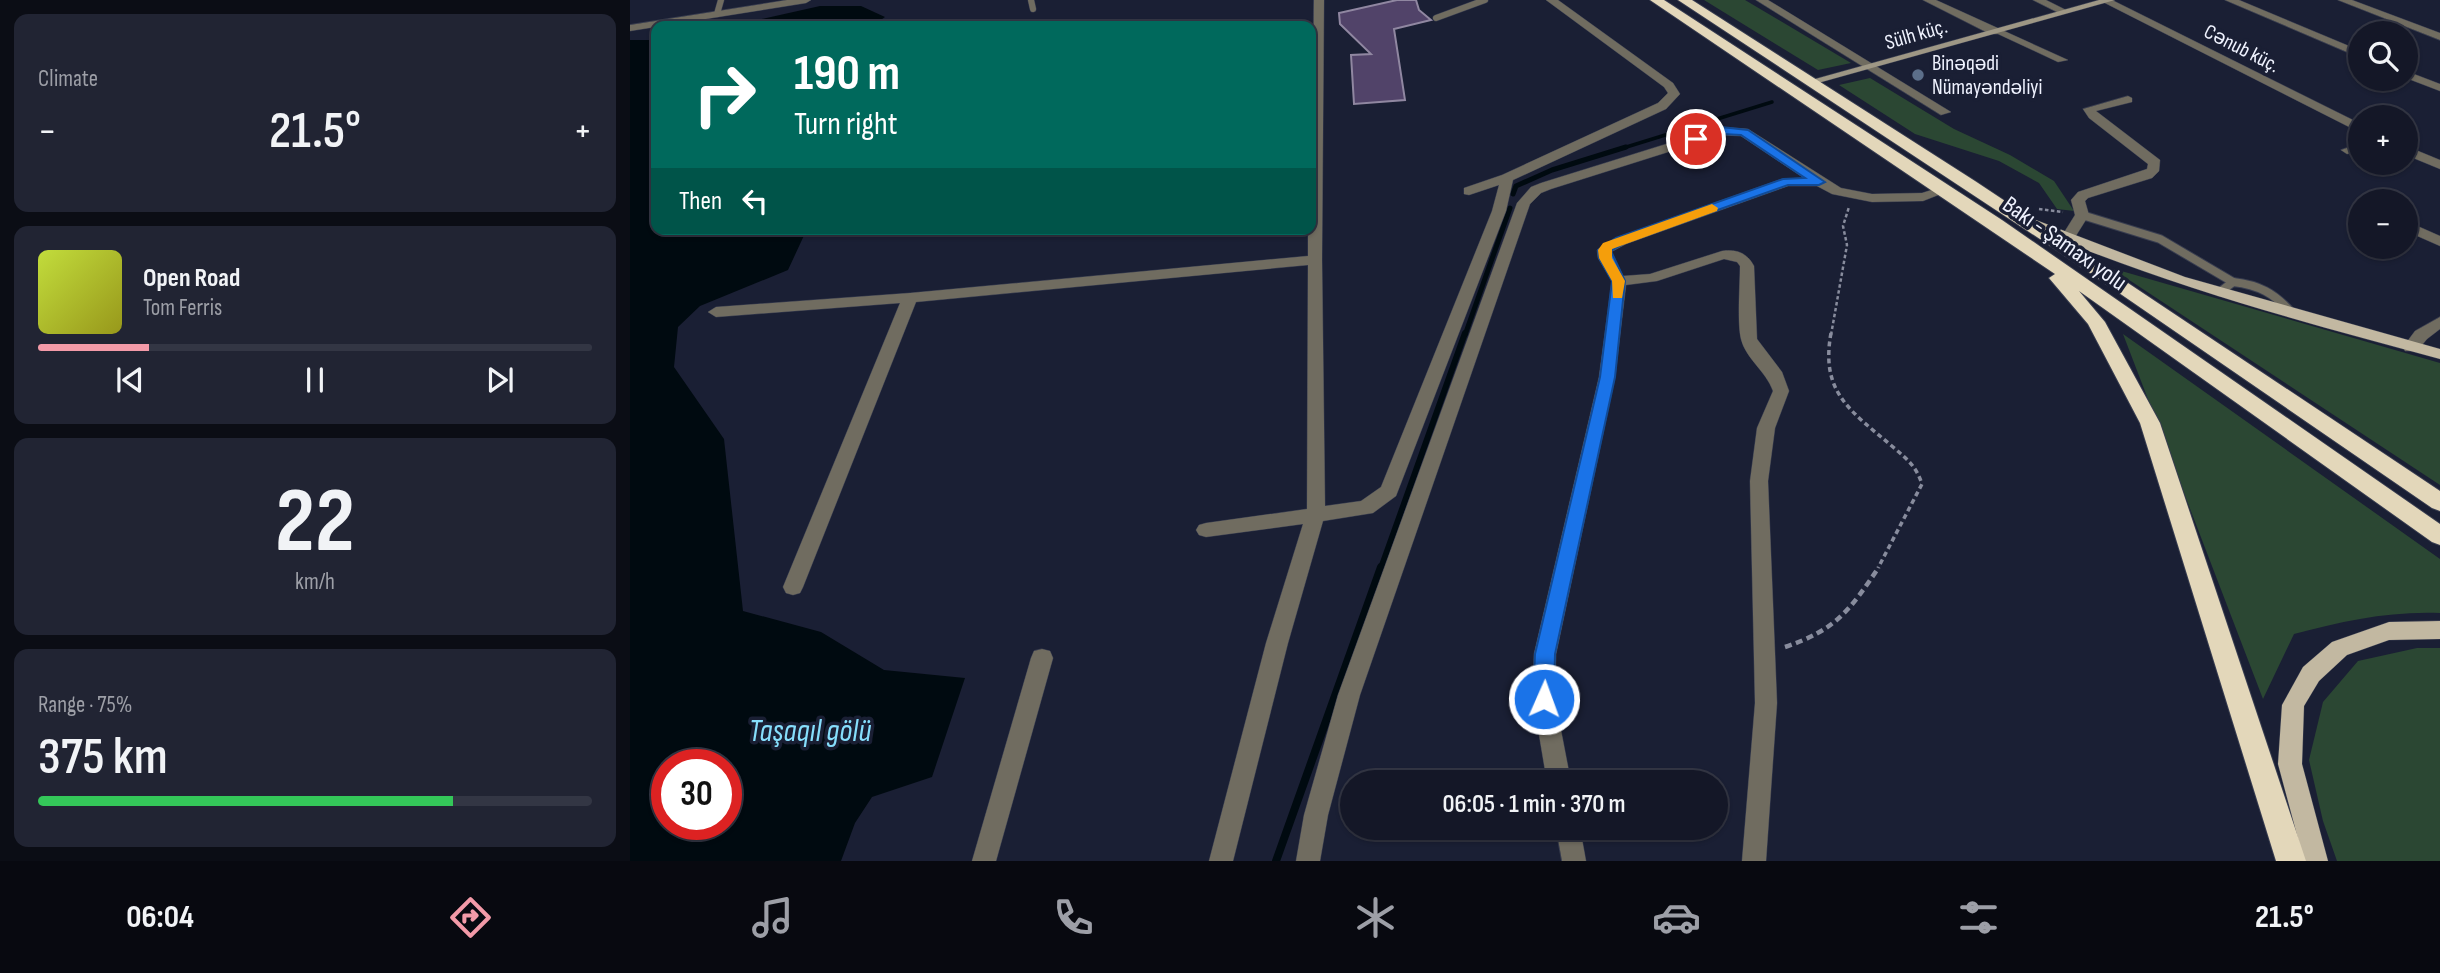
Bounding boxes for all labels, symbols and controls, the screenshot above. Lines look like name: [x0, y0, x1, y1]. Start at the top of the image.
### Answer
street label: Sülh küç.: [1882, 14, 1950, 55]
street label: Cənub küç.: [2200, 19, 2284, 78]
map controls: [2348, 21, 2418, 259]
button: search: [2348, 21, 2418, 91]
text: 190 m: [794, 45, 900, 104]
icon: right: [679, 49, 770, 140]
place label: Binəqədi Nümayəndəliyi: [1932, 51, 2042, 100]
text: Climate: [38, 65, 98, 93]
marker: Binəqədi Nümayəndəliyi: [1910, 67, 1926, 83]
text: 21.5°: [269, 100, 361, 163]
text: Turn right: [794, 105, 898, 144]
button: +: [2348, 105, 2418, 175]
text: −: [38, 109, 57, 154]
text: +: [573, 109, 592, 154]
pin: [1666, 109, 1726, 169]
icon: arrive: [1677, 120, 1715, 158]
icon: left: [736, 182, 774, 220]
text: Then: [679, 186, 722, 217]
button: −: [2348, 189, 2418, 259]
street label: Bakı - Şamaxı yolu: [1997, 190, 2132, 297]
text: Open Road: [143, 263, 240, 294]
text: Tom Ferris: [143, 294, 222, 322]
icon: previous: [111, 361, 149, 399]
icon: pause: [296, 361, 334, 399]
icon: next: [481, 361, 519, 399]
text: 22: [275, 468, 355, 577]
text: km/h: [295, 568, 335, 596]
position arrow: [1507, 662, 1581, 736]
text: Range · 75%: [38, 691, 132, 719]
water label: Taşaqıl gölü: [749, 712, 871, 751]
text: 375 km: [38, 726, 168, 789]
speed limit sign: 30: [651, 749, 742, 840]
text: 06:05 · 1 min · 370 m: [1443, 789, 1625, 820]
icon: directions: [446, 893, 495, 942]
icon: music: [748, 893, 797, 942]
icon: phone: [1049, 893, 1098, 942]
icon: climate: [1351, 893, 1400, 942]
icon: car: [1652, 893, 1701, 942]
icon: filters: [1954, 893, 2003, 942]
text: 06:04: [126, 898, 194, 937]
text: 21.5°: [2255, 898, 2314, 937]

